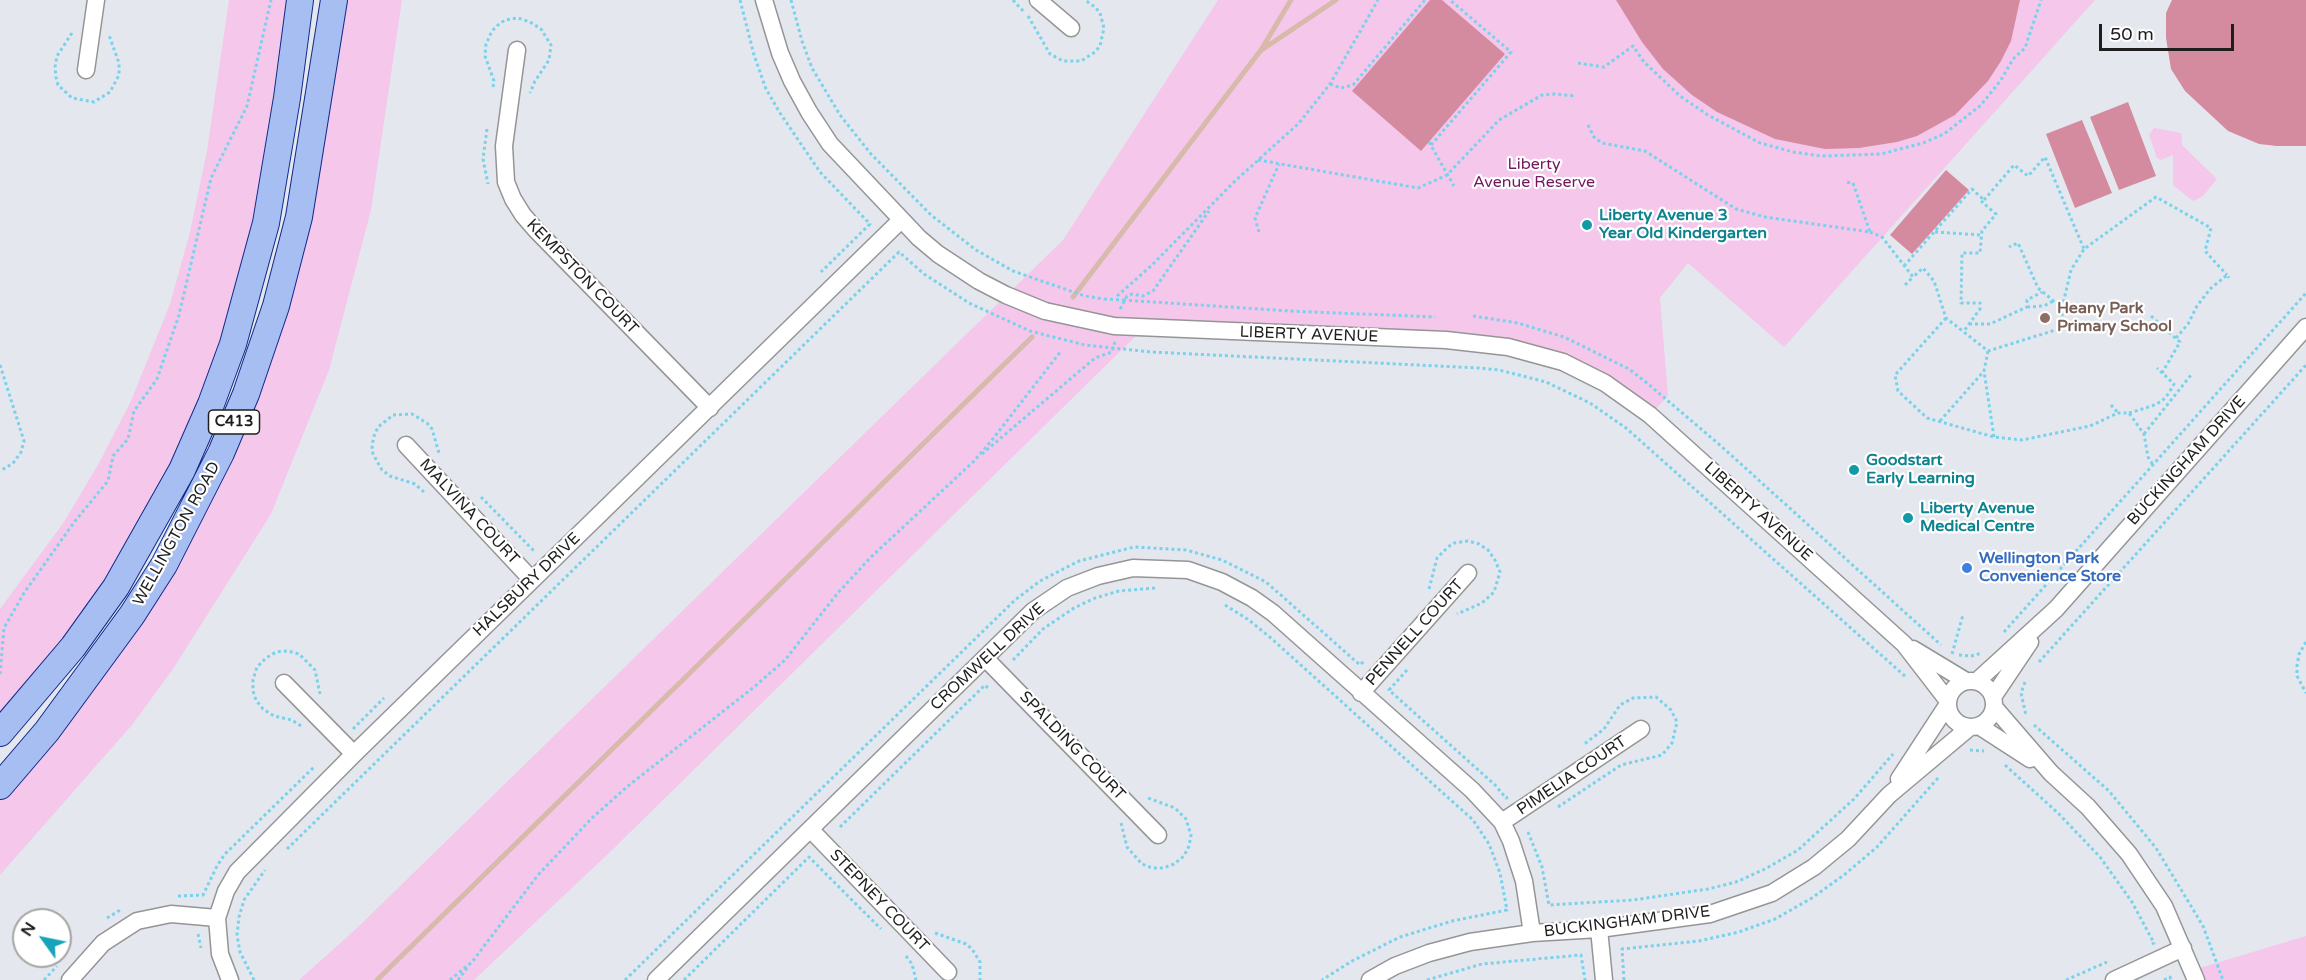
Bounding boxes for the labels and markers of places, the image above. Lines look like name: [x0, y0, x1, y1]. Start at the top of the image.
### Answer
place label: Liberty Avenue 3 Year Old Kindergarten: [1599, 206, 1767, 244]
marker: Liberty Avenue 3 Year Old Kindergarten: [1580, 218, 1594, 232]
place label: Heany Park Primary School: [2057, 299, 2172, 337]
marker: Heany Park Primary School: [2038, 311, 2052, 325]
place label: Goodstart Early Learning: [1866, 451, 1975, 489]
marker: Goodstart Early Learning: [1847, 463, 1861, 477]
place label: Liberty Avenue Medical Centre: [1920, 499, 2035, 537]
marker: Liberty Avenue Medical Centre: [1901, 511, 1915, 525]
place label: Wellington Park Convenience Store: [1979, 549, 2121, 587]
marker: Wellington Park Convenience Store: [1960, 561, 1974, 575]

